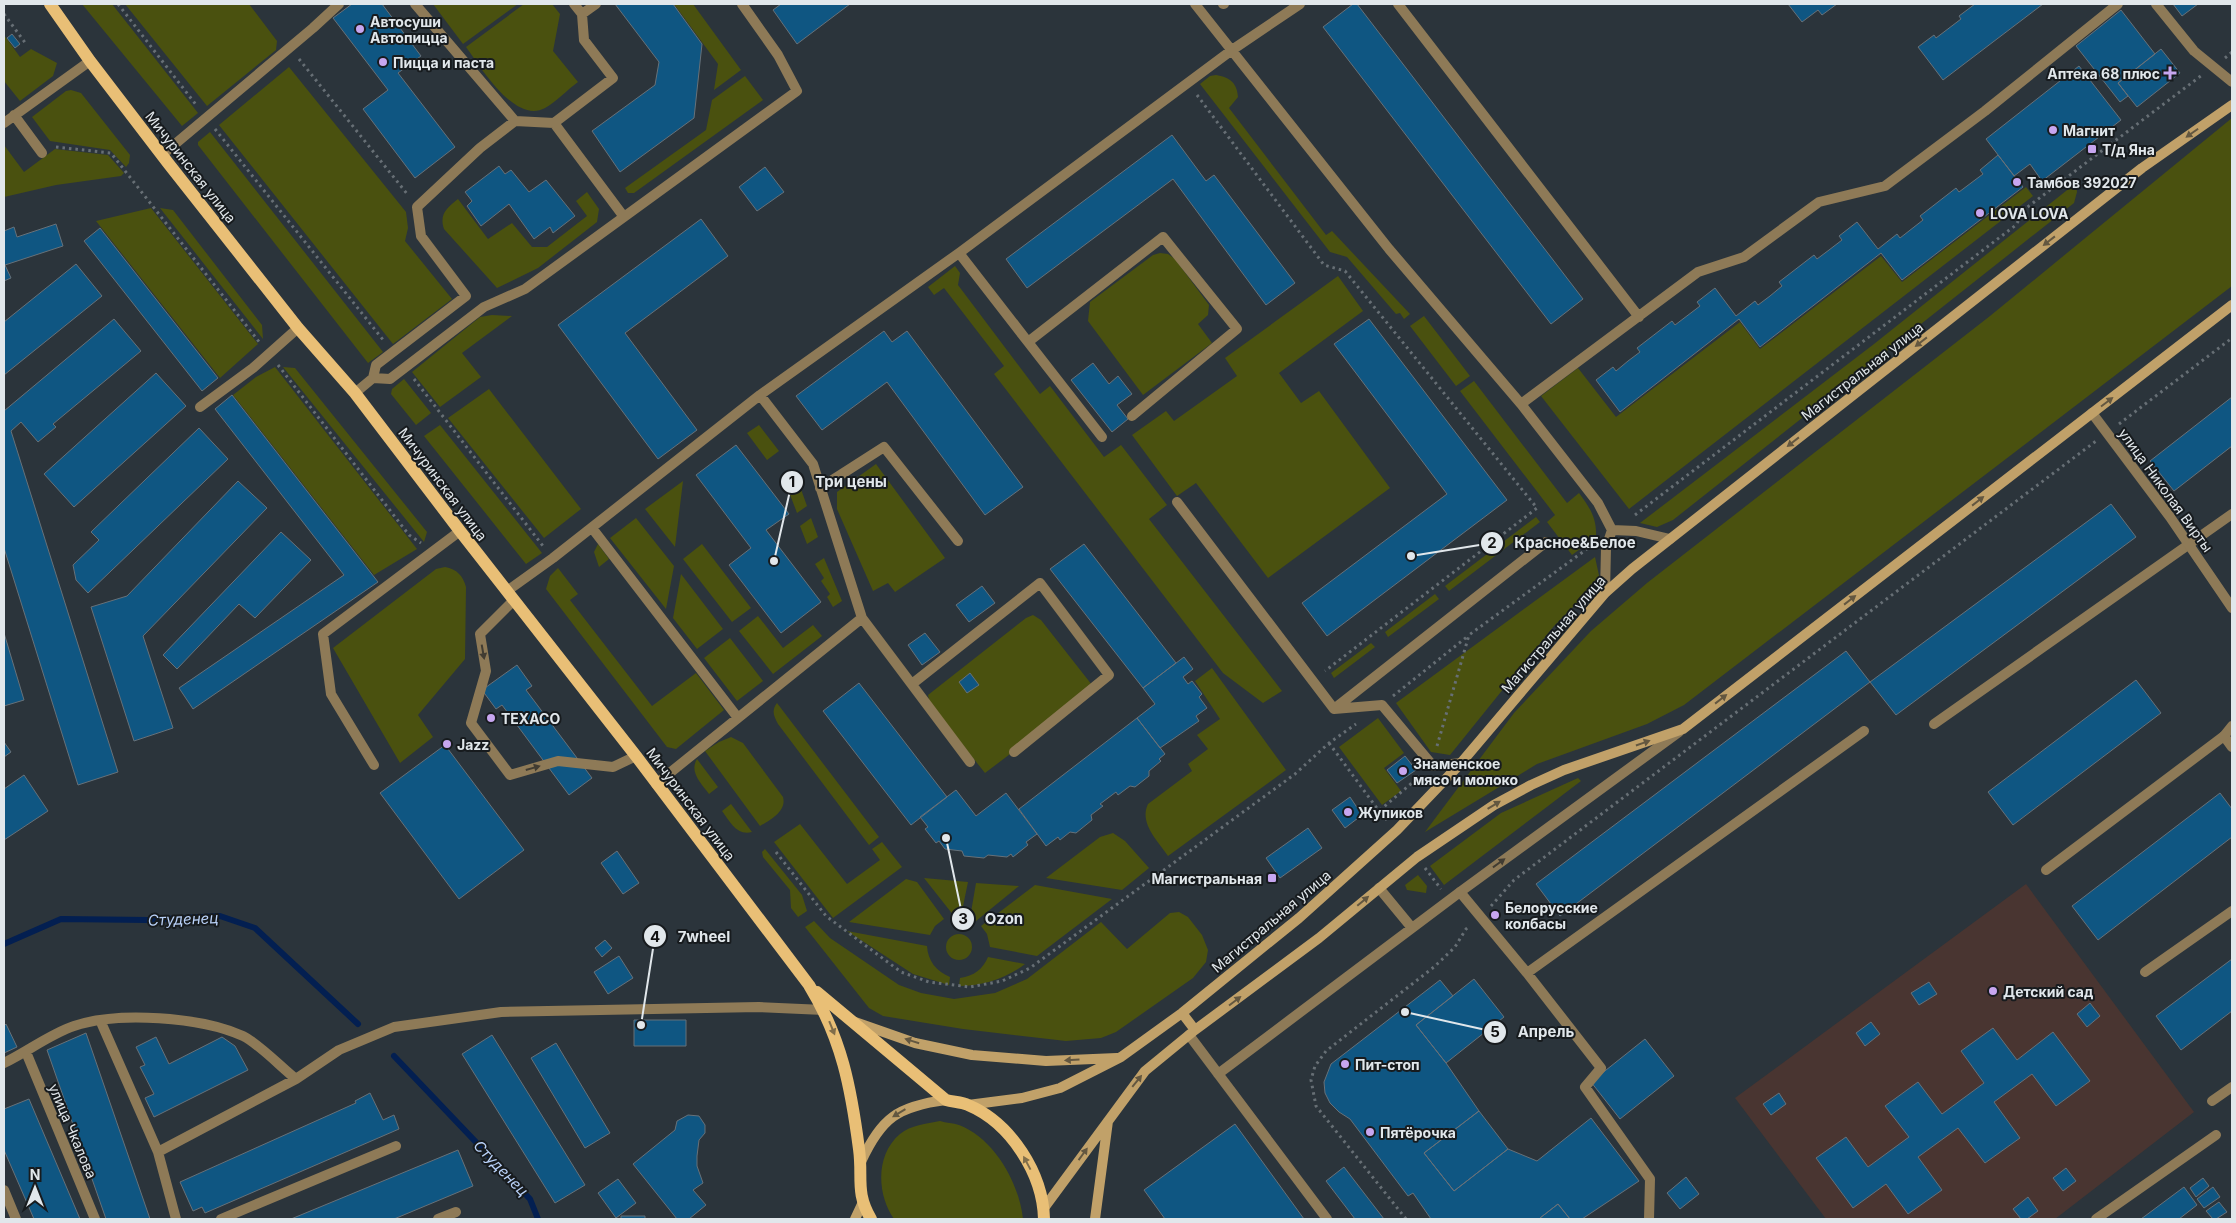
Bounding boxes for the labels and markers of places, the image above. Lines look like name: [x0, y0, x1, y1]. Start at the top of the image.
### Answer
place label: Автосуши Автопицца: [370, 13, 448, 46]
marker: Автосуши Автопицца: [354, 23, 366, 35]
place label: Пицца и паста: [393, 54, 494, 71]
marker: Пицца и паста: [377, 56, 389, 68]
place label: Аптека 68 плюс: [2047, 65, 2160, 82]
marker: Аптека 68 плюс: [2164, 67, 2176, 79]
place label: Магнит: [2063, 122, 2115, 139]
marker: Магнит: [2047, 124, 2059, 136]
place label: Т/д Яна: [2102, 141, 2155, 158]
marker: Т/д Яна: [2086, 143, 2098, 155]
place label: Тамбов 392027: [2027, 174, 2137, 191]
marker: Тамбов 392027: [2011, 176, 2023, 188]
place label: LOVA LOVA: [1990, 205, 2069, 222]
marker: LOVA LOVA: [1974, 207, 1986, 219]
callout: Три цены: [780, 467, 897, 497]
callout: Красное&Белое: [1479, 528, 1645, 558]
place label: ТЕХАСО: [501, 710, 560, 727]
marker: ТЕХАСО: [485, 712, 497, 724]
place label: Jazz: [457, 736, 489, 753]
marker: Jazz: [441, 738, 453, 750]
place label: Знаменское мясо и молоко: [1413, 755, 1518, 788]
marker: Знаменское мясо и молоко: [1397, 765, 1409, 777]
place label: Жупиков: [1358, 804, 1423, 821]
marker: Жупиков: [1342, 806, 1354, 818]
place label: Магистральная: [1151, 870, 1262, 887]
marker: Магистральная: [1266, 872, 1278, 884]
place label: Белорусские колбасы: [1505, 899, 1598, 932]
callout: Ozon: [950, 904, 1033, 934]
marker: Белорусские колбасы: [1489, 909, 1501, 921]
callout: 7wheel: [642, 921, 740, 951]
place label: Детский сад: [2003, 983, 2093, 1000]
marker: Детский сад: [1987, 985, 1999, 997]
callout: Апрель: [1482, 1017, 1584, 1047]
place label: Пит-стоп: [1355, 1056, 1420, 1073]
marker: Пит-стоп: [1339, 1058, 1351, 1070]
place label: Пятёрочка: [1380, 1124, 1456, 1141]
marker: Пятёрочка: [1364, 1126, 1376, 1138]

